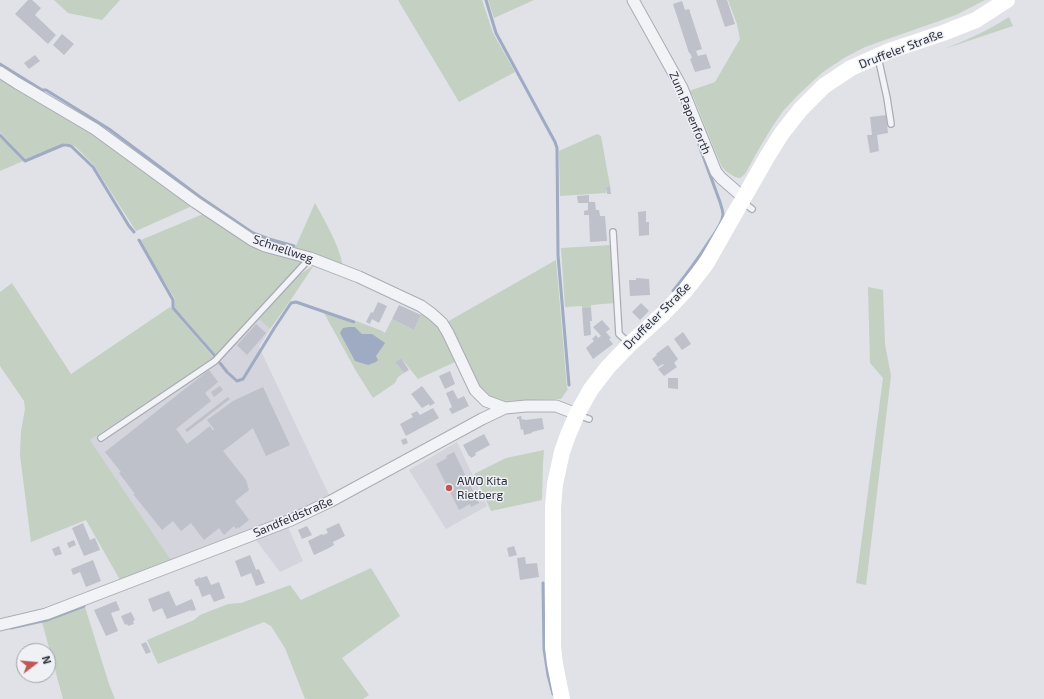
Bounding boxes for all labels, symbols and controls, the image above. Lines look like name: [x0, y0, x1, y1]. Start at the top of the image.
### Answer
street label: Druffeler Straße: [857, 26, 945, 72]
street label: Zum Papenforth: [666, 69, 714, 157]
street label: Schnellweg: [251, 232, 315, 266]
street label: Druffeler Straße: [620, 279, 694, 353]
place label: AWO Kita Rietberg: [457, 474, 507, 502]
marker: AWO Kita Rietberg: [444, 483, 454, 493]
street label: Sandfeldstraße: [251, 494, 335, 540]
north arrow: [16, 643, 56, 683]
text: N: [40, 654, 54, 665]

